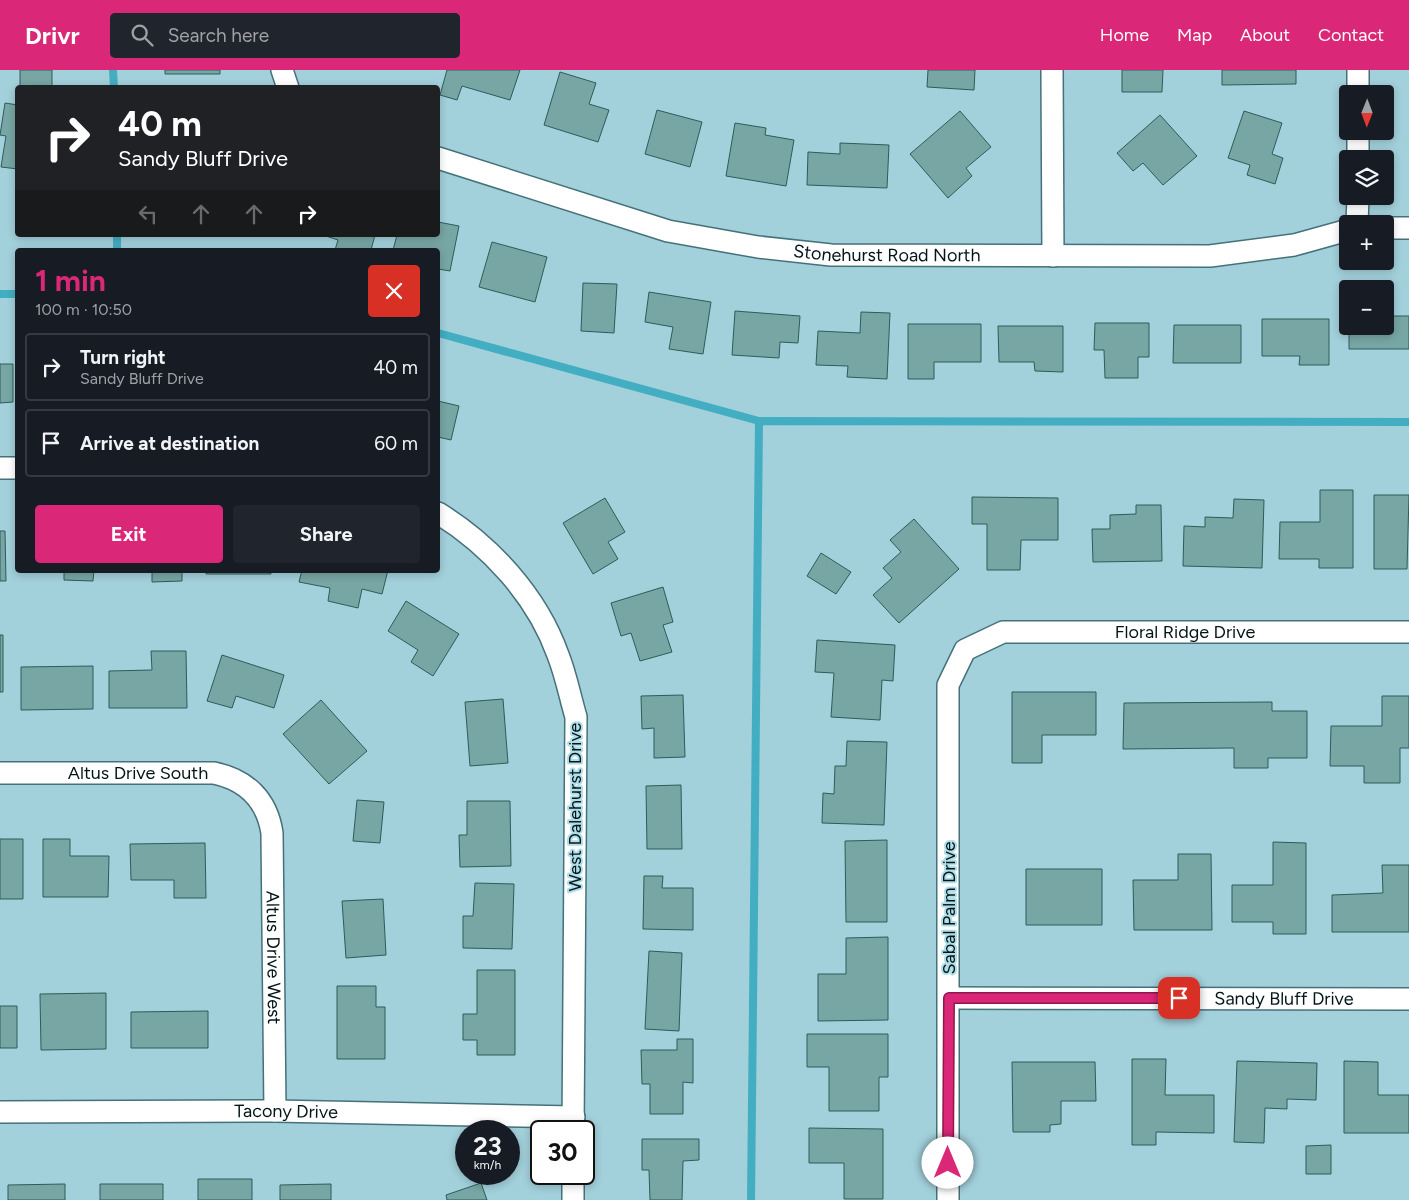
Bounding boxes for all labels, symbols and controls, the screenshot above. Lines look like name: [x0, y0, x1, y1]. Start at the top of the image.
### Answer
search box: [110, 13, 460, 58]
text: Drivr: [25, 21, 80, 50]
icon: search: [128, 21, 156, 49]
text: Search here: [168, 24, 269, 47]
text: Home: [1100, 24, 1149, 46]
text: Map: [1177, 24, 1212, 46]
text: About: [1240, 24, 1290, 46]
text: Contact: [1318, 24, 1384, 46]
north arrow: [1339, 85, 1394, 140]
map controls: [1339, 85, 1394, 335]
text: 40 m: [118, 103, 202, 145]
icon: right: [35, 105, 100, 170]
text: Sandy Bluff Drive: [118, 145, 288, 172]
button: layers: [1339, 150, 1394, 205]
icon: left: [134, 200, 162, 228]
icon: ahead: [187, 200, 215, 228]
icon: ahead: [240, 200, 268, 228]
icon: right: [293, 200, 321, 228]
button: +: [1339, 215, 1394, 270]
street label: Stonehurst Road North: [792, 240, 981, 266]
text: 1 min: [35, 262, 106, 299]
button: close: [368, 265, 420, 317]
button: −: [1339, 280, 1394, 335]
text: 100 m · 10:50: [35, 300, 132, 319]
text: Turn right: [80, 346, 166, 369]
icon: right: [37, 353, 65, 381]
text: 40 m: [373, 356, 418, 379]
text: Sandy Bluff Drive: [80, 369, 204, 388]
icon: arrive: [37, 429, 65, 457]
text: Arrive at destination: [80, 432, 259, 455]
text: 60 m: [374, 432, 418, 455]
button: Exit: [35, 505, 223, 563]
button: Share: [233, 505, 420, 563]
street label: Floral Ridge Drive: [1115, 621, 1255, 643]
street label: West Dalehurst Drive: [564, 722, 586, 891]
street label: Altus Drive South: [68, 762, 208, 784]
street label: Sabal Palm Drive: [938, 841, 960, 975]
street label: Altus Drive West: [262, 891, 285, 1025]
pin: [1158, 977, 1200, 1019]
icon: arrive: [1165, 984, 1193, 1012]
street label: Sandy Bluff Drive: [1214, 988, 1354, 1010]
street label: Tacony Drive: [234, 1100, 338, 1123]
speed limit sign: 30: [530, 1120, 595, 1185]
text: 23: [473, 1131, 502, 1161]
position arrow: [921, 1136, 973, 1188]
text: km/h: [474, 1158, 501, 1172]

